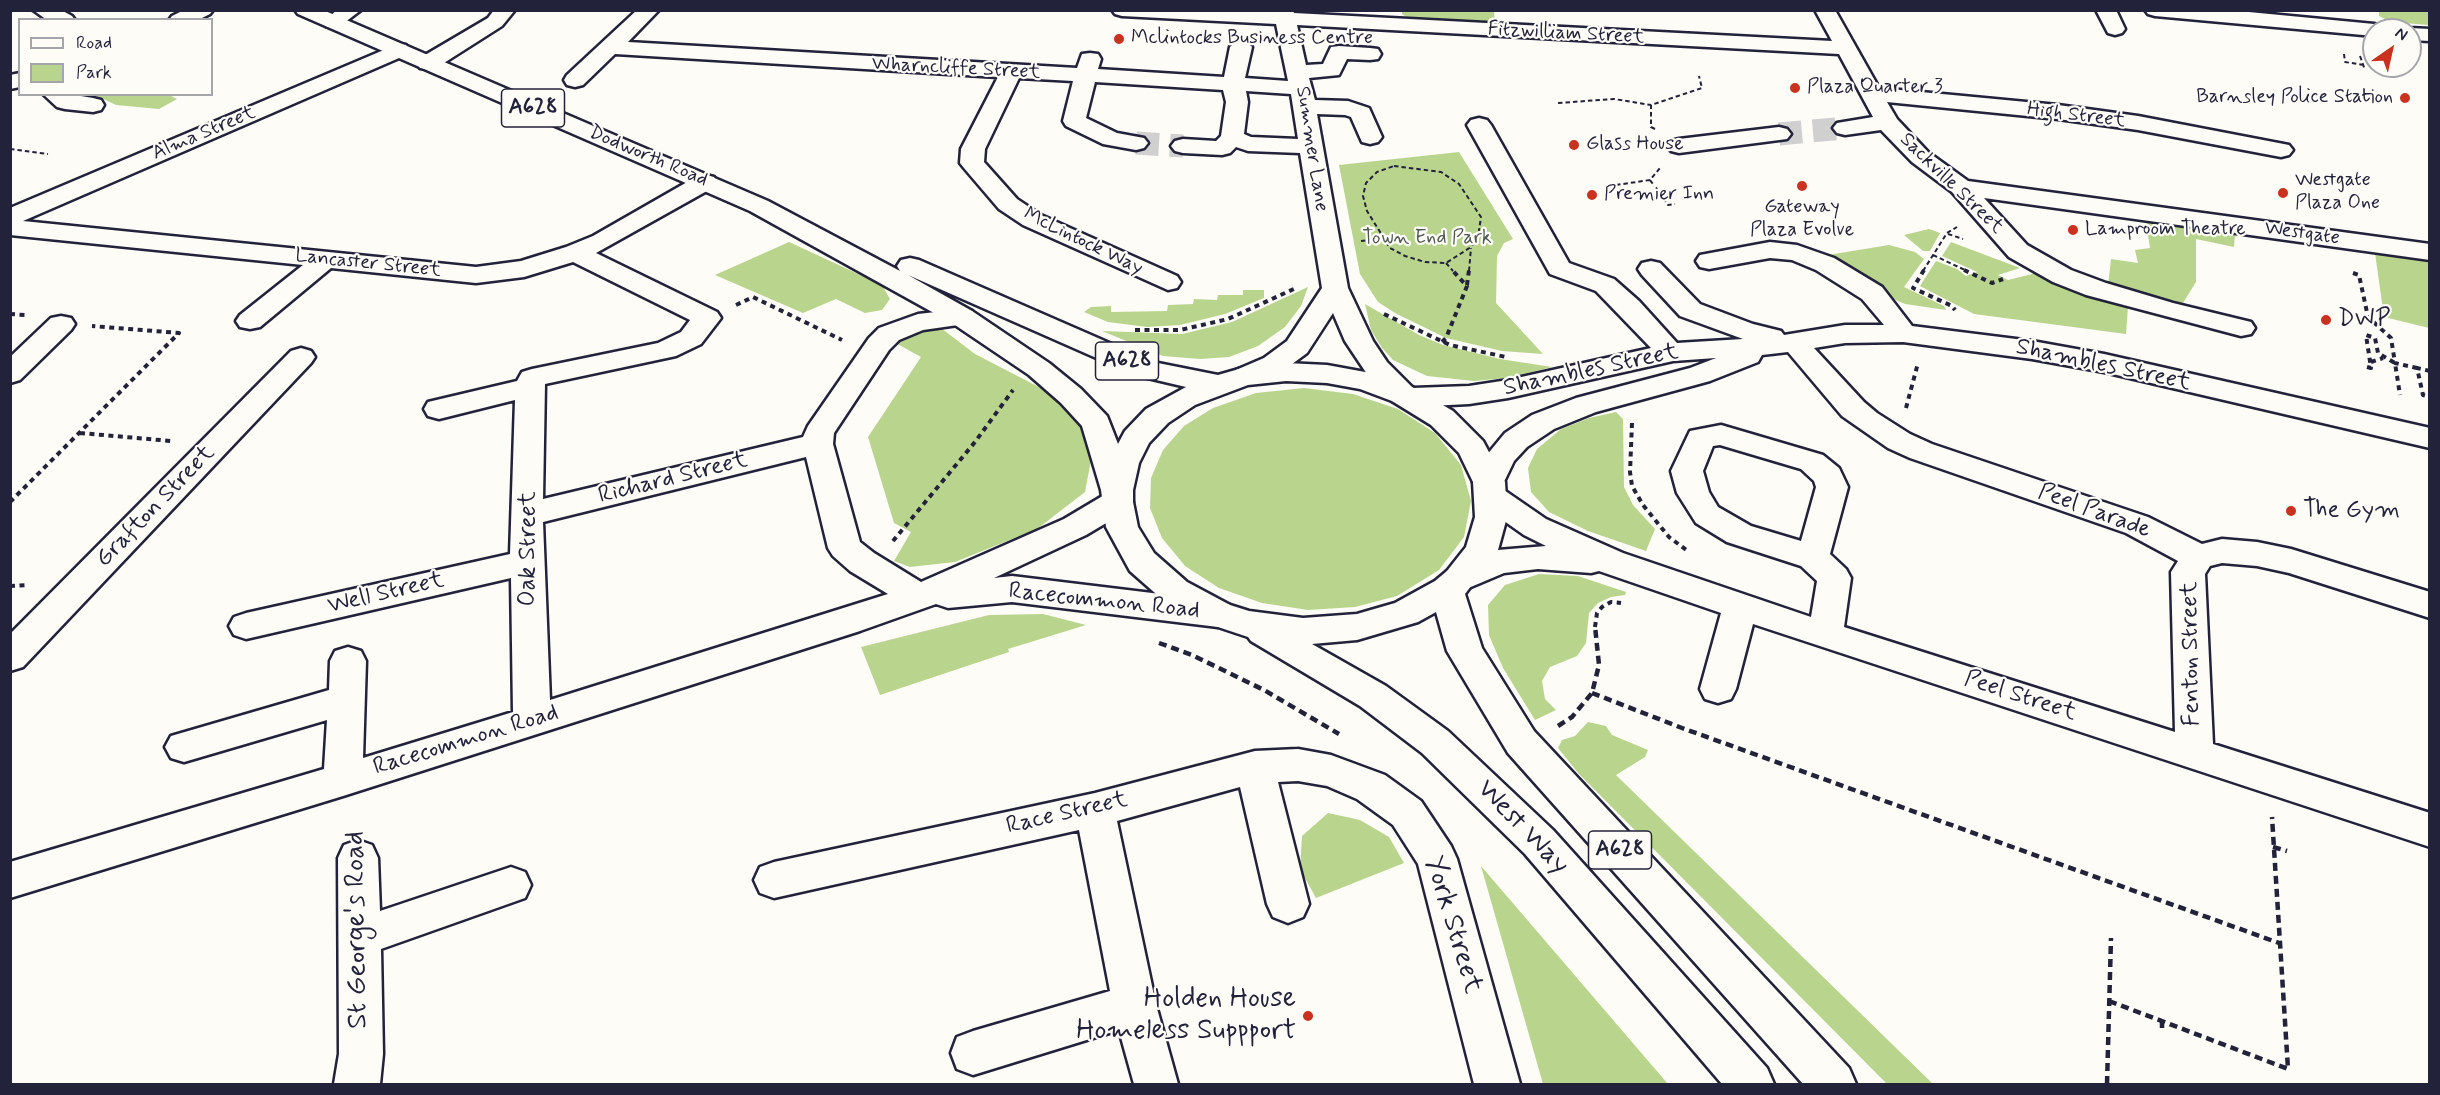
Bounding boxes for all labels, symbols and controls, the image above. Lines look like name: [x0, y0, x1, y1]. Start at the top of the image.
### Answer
legend: [18, 18, 213, 96]
street label: Fitzwilliam Street: [1487, 18, 1645, 50]
north arrow: [2362, 18, 2422, 78]
text: N: [2391, 23, 2412, 46]
place label: Mclintocks Business Centre: [1131, 27, 1373, 51]
text: Road: [76, 31, 112, 55]
marker: Mclintocks Business Centre: [1112, 32, 1126, 46]
street label: Wharncliffe Street: [871, 53, 1041, 85]
text: Park: [76, 61, 112, 85]
place label: Plaza Quarter 3: [1807, 76, 1943, 100]
marker: Plaza Quarter 3: [1788, 81, 1802, 95]
street label: Summer Lane: [1289, 85, 1333, 213]
place label: Barnsley Police Station: [2196, 86, 2393, 110]
road number: A628: [502, 89, 564, 127]
marker: Barnsley Police Station: [2398, 91, 2412, 105]
street label: High Street: [2026, 98, 2126, 134]
street label: Alma Street: [149, 102, 259, 166]
street label: Dodworth Road: [585, 121, 711, 193]
street label: Sackville Street: [1894, 128, 2008, 240]
place label: Glass House: [1586, 133, 1684, 157]
marker: Glass House: [1567, 138, 1581, 152]
place label: Westgate Plaza One: [2295, 169, 2380, 216]
marker: Gateway Plaza Evolve: [1795, 179, 1809, 193]
place label: Premier Inn: [1604, 183, 1714, 207]
marker: Westgate Plaza One: [2276, 186, 2290, 200]
marker: Premier Inn: [1585, 188, 1599, 202]
place label: Gateway Plaza Evolve: [1750, 196, 1854, 243]
street label: McLintock Way: [1019, 203, 1147, 281]
street label: Westgate: [2263, 217, 2341, 251]
place label: Lamproom Theatre: [2085, 218, 2246, 242]
marker: Lamproom Theatre: [2066, 223, 2080, 237]
park label: Town End Park: [1362, 227, 1492, 251]
street label: Lancaster Street: [294, 244, 442, 284]
place label: DWP: [2338, 306, 2390, 334]
marker: DWP: [2319, 313, 2333, 327]
street label: Shambles Street: [2013, 333, 2193, 399]
street label: Shambles Street: [1501, 338, 1681, 404]
road number: A628: [1096, 342, 1158, 380]
street label: Grafton Street: [90, 440, 222, 574]
street label: Richard Street: [596, 447, 750, 511]
street label: Peel Parade: [2034, 478, 2154, 546]
street label: Oak Street: [515, 491, 543, 607]
place label: The Gym: [2303, 497, 2400, 525]
marker: The Gym: [2284, 504, 2298, 518]
street label: Well Street: [325, 567, 447, 621]
street label: Racecommon Road: [1007, 578, 1201, 626]
street label: Fenton Street: [2176, 581, 2208, 727]
street label: Peel Street: [1960, 665, 2080, 729]
street label: Racecommon Road: [370, 699, 562, 783]
street label: West Way: [1469, 774, 1575, 882]
street label: Race Street: [1004, 786, 1130, 842]
street label: St George's Road: [339, 831, 377, 1029]
road number: A628: [1588, 831, 1652, 869]
street label: York Street: [1415, 852, 1489, 998]
place label: Holden House Homeless Suppport: [1076, 983, 1296, 1049]
marker: Holden House Homeless Suppport: [1301, 1009, 1315, 1023]

